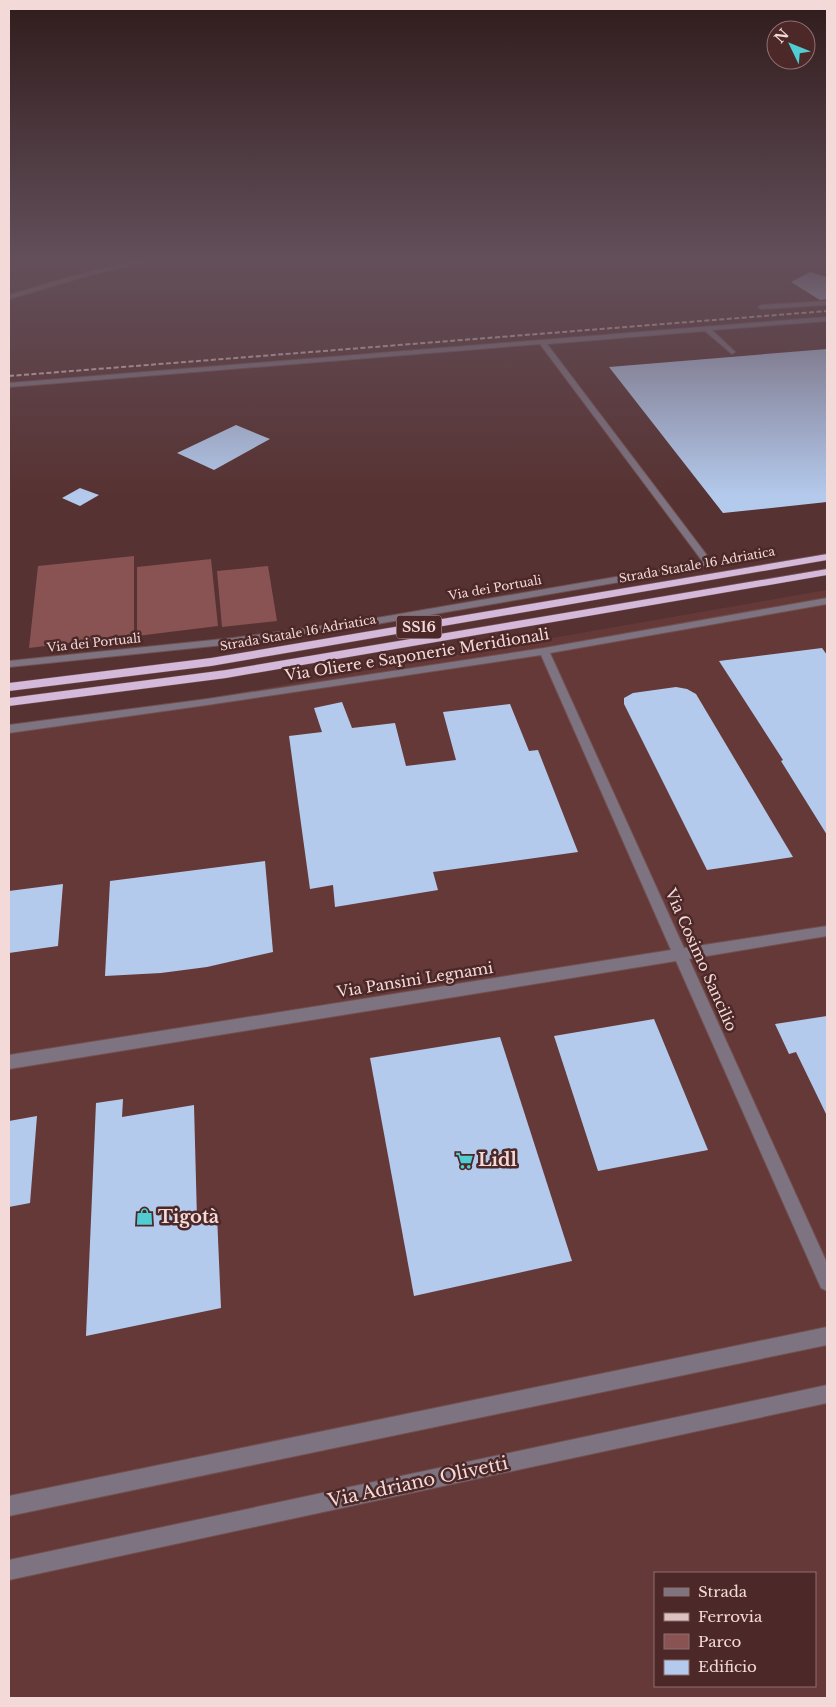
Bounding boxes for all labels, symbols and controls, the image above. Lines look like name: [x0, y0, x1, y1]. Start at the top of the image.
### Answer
north arrow: [766, 20, 816, 70]
text: N: [770, 25, 793, 47]
street label: Strada Statale 16 Adriatica: [618, 543, 777, 586]
street label: Via dei Portuali: [446, 572, 543, 603]
street label: Strada Statale 16 Adriatica: [219, 611, 378, 654]
road number: SS16: [396, 616, 442, 638]
street label: Via Oliere e Saponerie Meridionali: [282, 624, 550, 685]
street label: Via dei Portuali: [45, 630, 142, 655]
street label: Via Cosimo Sancilio: [661, 884, 742, 1034]
street label: Via Pansini Legnami: [334, 958, 494, 1001]
place label: Lidl: [478, 1149, 518, 1171]
supermarket icon: Lidl: [454, 1150, 474, 1170]
place label: Tigotà: [158, 1206, 220, 1228]
shop icon: Tigotà: [134, 1207, 154, 1227]
street label: Via Adriano Olivetti: [325, 1452, 510, 1512]
legend: [654, 1572, 816, 1687]
text: Strada: [698, 1582, 748, 1601]
text: Ferrovia: [698, 1607, 763, 1626]
text: Parco: [698, 1632, 741, 1651]
text: Edificio: [698, 1657, 757, 1676]

